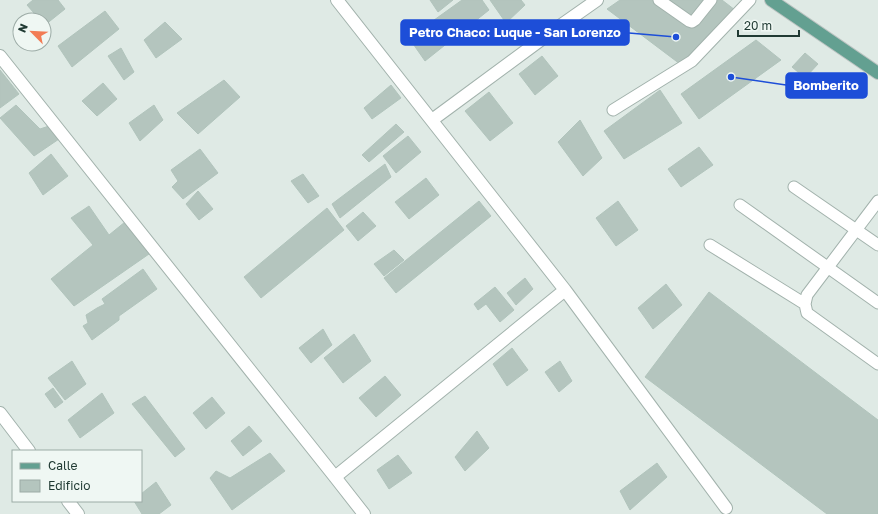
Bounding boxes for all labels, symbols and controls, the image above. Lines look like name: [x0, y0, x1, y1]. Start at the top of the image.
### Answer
north arrow: [12, 12, 52, 52]
scale bar: [738, 12, 799, 38]
text: 20 m: [744, 18, 772, 33]
callout: Petro Chaco: Luque - San Lorenzo: [401, 20, 629, 45]
text: N: [15, 21, 30, 34]
text: Petro Chaco: Luque - San Lorenzo: [409, 24, 621, 40]
callout: Bomberito: [786, 73, 867, 98]
text: Bomberito: [793, 77, 859, 93]
legend: [12, 450, 142, 502]
text: Calle: [48, 458, 78, 473]
text: Edificio: [48, 478, 90, 493]

